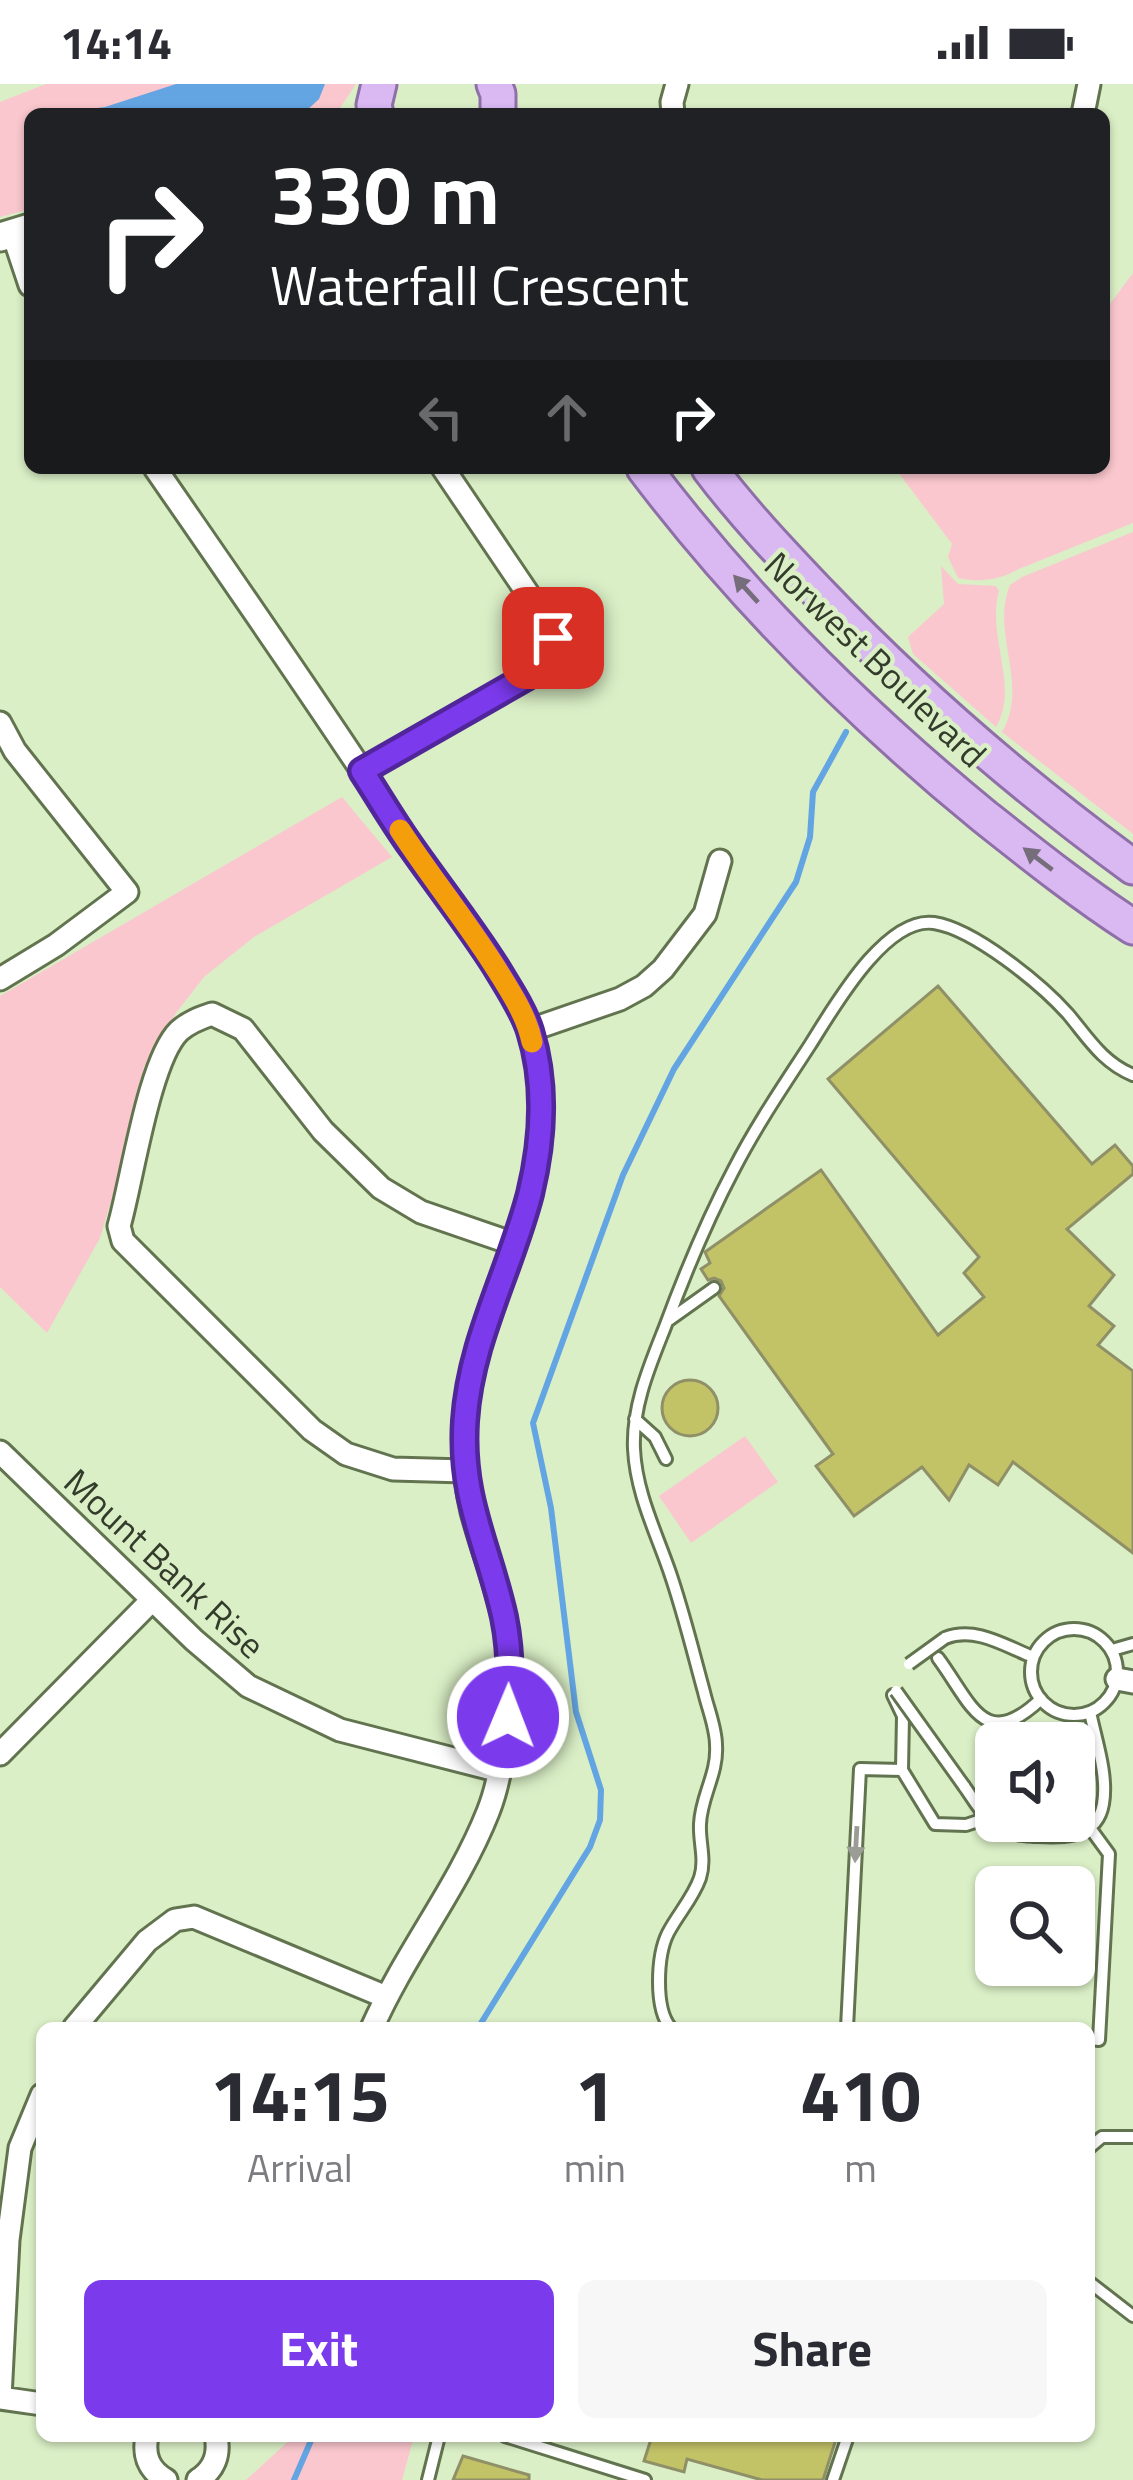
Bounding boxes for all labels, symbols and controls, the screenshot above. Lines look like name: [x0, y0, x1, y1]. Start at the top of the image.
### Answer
text: 14:14: [60, 8, 172, 76]
text: 330 m: [270, 129, 500, 257]
icon: right: [72, 156, 228, 312]
text: Waterfall Crescent: [270, 244, 689, 326]
icon: left: [408, 384, 474, 450]
icon: ahead: [534, 384, 600, 450]
icon: right: [660, 384, 726, 450]
street label: Norwest Boulevard: [752, 538, 1000, 780]
one-way arrow: [732, 575, 760, 604]
pin: [502, 587, 604, 689]
icon: arrive: [520, 605, 586, 671]
one-way arrow: [1023, 847, 1054, 871]
street label: Mount Bank Rise: [52, 1455, 278, 1671]
position arrow: [445, 1654, 571, 1780]
map controls: [975, 1722, 1095, 1986]
button: sound: [975, 1722, 1095, 1842]
one-way arrow: [846, 1826, 865, 1864]
button: search: [975, 1866, 1095, 1986]
text: 14:15: [210, 2039, 390, 2149]
text: 1: [575, 2039, 615, 2149]
text: 410: [800, 2039, 921, 2149]
text: Arrival: [247, 2138, 353, 2197]
text: min: [564, 2138, 626, 2197]
text: m: [844, 2138, 877, 2197]
button: Exit: [84, 2280, 554, 2418]
button: Share: [578, 2280, 1047, 2418]

